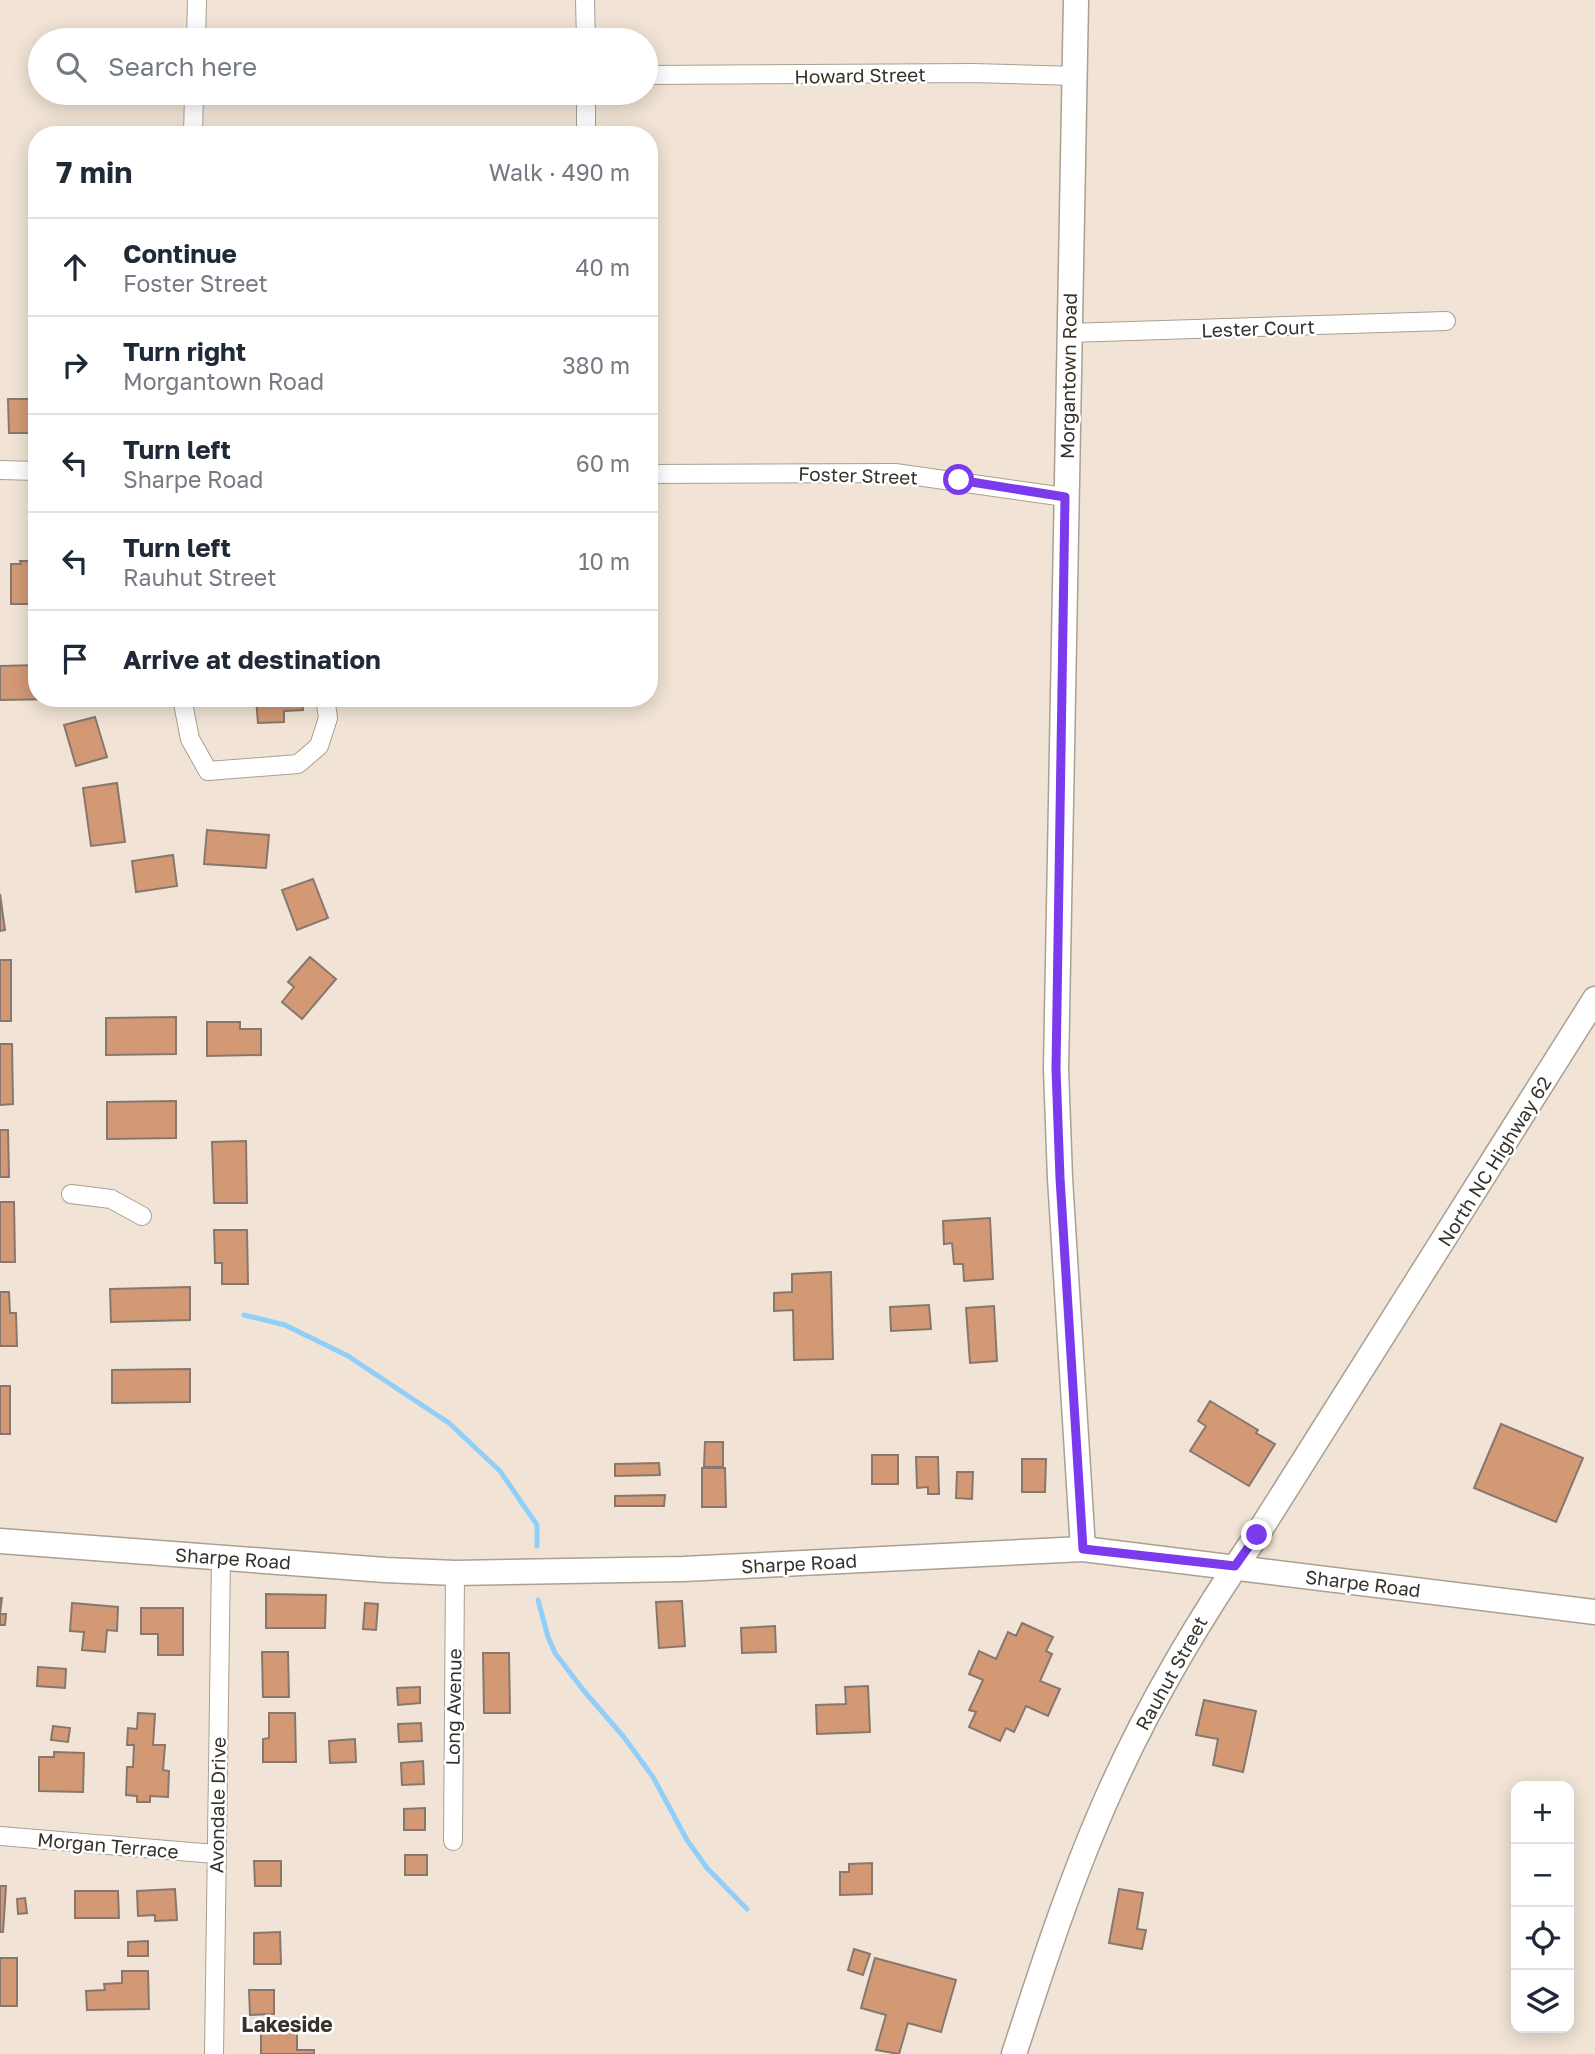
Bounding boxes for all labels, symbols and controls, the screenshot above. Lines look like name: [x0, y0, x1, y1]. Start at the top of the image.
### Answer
search box: [28, 28, 658, 105]
icon: search: [52, 48, 90, 86]
text: Search here: [108, 51, 257, 82]
street label: Howard Street: [794, 62, 926, 88]
text: 7 min: [56, 154, 132, 190]
text: Walk · 490 m: [489, 158, 630, 186]
text: Continue: [123, 238, 237, 269]
icon: ahead: [56, 248, 94, 286]
text: 40 m: [576, 253, 630, 281]
text: Foster Street: [123, 269, 268, 297]
street label: Morgantown Road: [1055, 293, 1081, 459]
street label: Lester Court: [1201, 315, 1315, 341]
text: Turn right: [123, 336, 246, 367]
icon: right: [56, 346, 94, 384]
text: 380 m: [562, 351, 630, 379]
text: Morgantown Road: [123, 367, 324, 395]
text: Turn left: [123, 434, 231, 465]
icon: left: [56, 444, 94, 482]
text: 60 m: [576, 449, 630, 477]
street label: Foster Street: [798, 461, 918, 489]
route start: [943, 464, 974, 495]
text: Sharpe Road: [123, 465, 263, 493]
text: Turn left: [123, 532, 231, 563]
icon: left: [56, 542, 94, 580]
text: 10 m: [578, 547, 630, 575]
text: Rauhut Street: [123, 563, 276, 591]
icon: arrive: [56, 640, 94, 678]
text: Arrive at destination: [123, 644, 381, 675]
street label: North NC Highway 62: [1432, 1072, 1556, 1250]
route end: [1241, 1519, 1272, 1550]
street label: Sharpe Road: [174, 1542, 292, 1574]
street label: Sharpe Road: [740, 1548, 858, 1578]
street label: Sharpe Road: [1304, 1565, 1422, 1601]
street label: Rauhut Street: [1130, 1612, 1212, 1734]
street label: Long Avenue: [440, 1648, 466, 1766]
street label: Avondale Drive: [204, 1737, 230, 1873]
map controls: [1511, 1781, 1574, 2033]
button: +: [1511, 1781, 1574, 1844]
street label: Morgan Terrace: [36, 1827, 180, 1863]
button: −: [1511, 1844, 1574, 1907]
button: locate: [1511, 1907, 1574, 1970]
button: layers: [1511, 1970, 1574, 2033]
district label: Lakeside: [241, 2011, 333, 2037]

